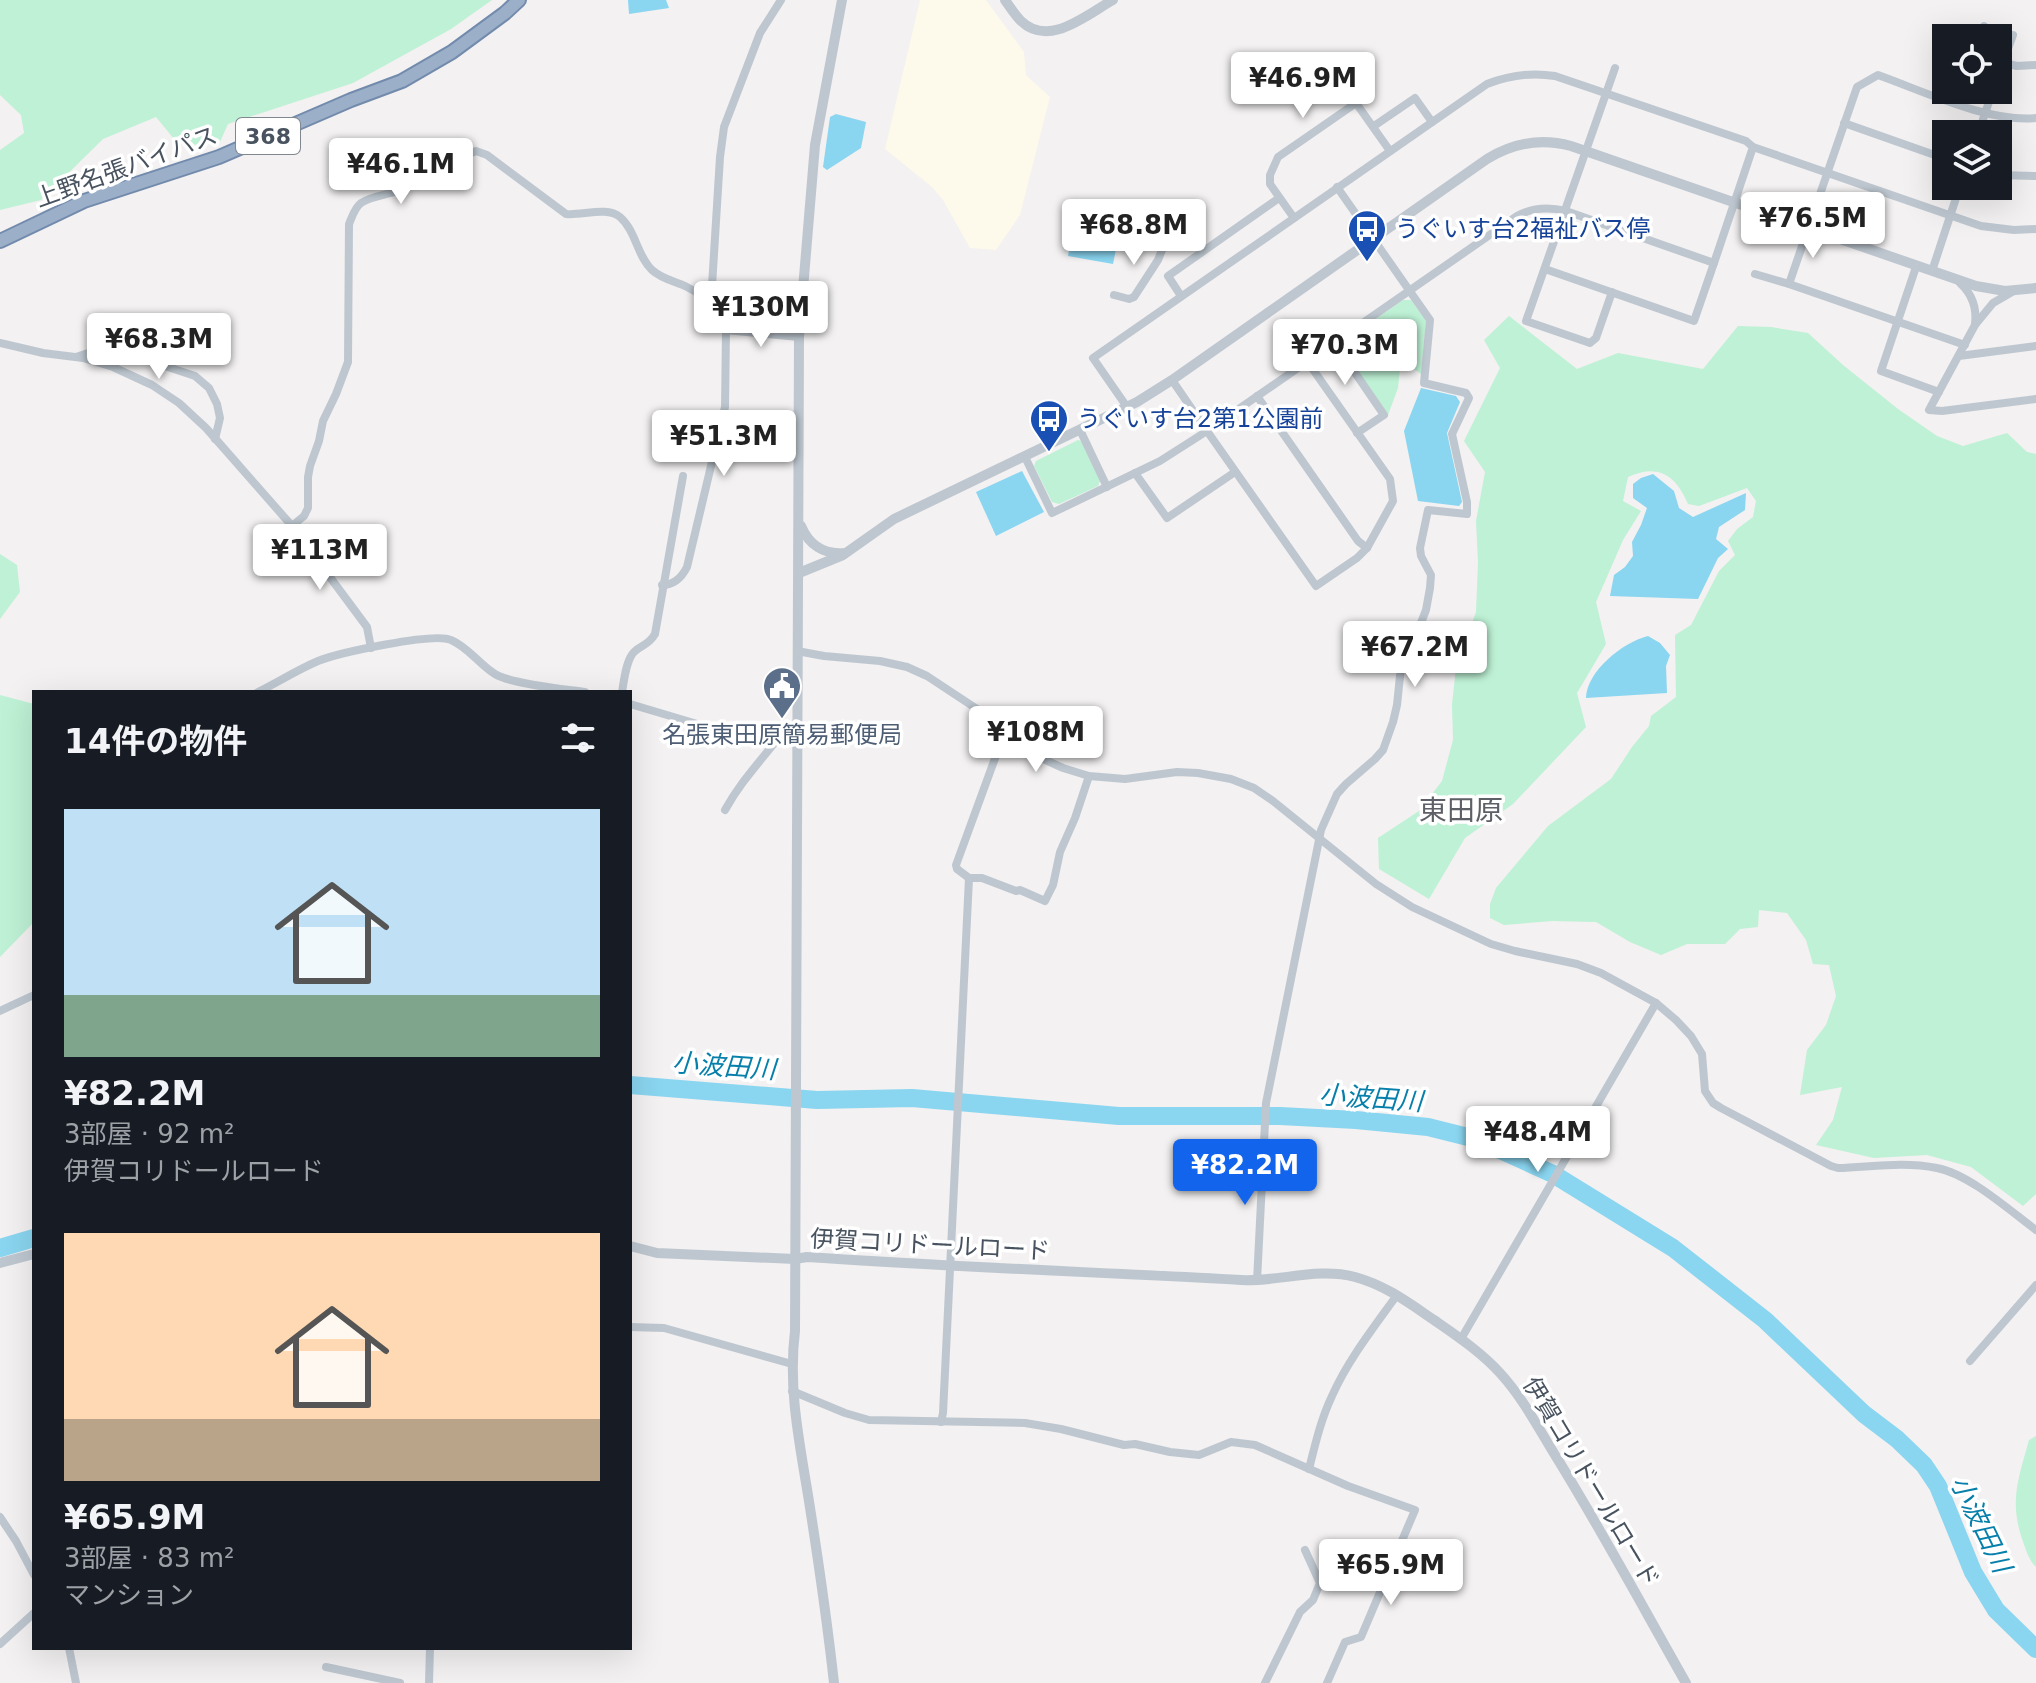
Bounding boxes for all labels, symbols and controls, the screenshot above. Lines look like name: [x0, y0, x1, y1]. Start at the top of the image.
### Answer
map controls: [1932, 24, 2012, 200]
button: locate: [1932, 24, 2012, 104]
pin: ¥46.9M: [1238, 52, 1368, 120]
text: ¥46.9M: [1249, 63, 1357, 93]
road number: 368: [236, 118, 300, 154]
button: layers: [1932, 120, 2012, 200]
street label: 上野名張バイパス: [31, 121, 221, 213]
pin: ¥46.1M: [336, 138, 466, 206]
text: ¥46.1M: [347, 149, 455, 179]
pin: ¥76.5M: [1748, 192, 1878, 260]
pin: ¥68.8M: [1069, 199, 1199, 267]
text: ¥76.5M: [1759, 203, 1867, 233]
bus stop icon: うぐいす台2福祉バス停: [1346, 208, 1388, 263]
text: ¥68.8M: [1080, 210, 1188, 240]
place label: うぐいす台2福祉バス停: [1395, 215, 1650, 243]
pin: ¥130M: [705, 281, 817, 349]
text: ¥130M: [712, 292, 810, 322]
pin: ¥68.3M: [94, 313, 224, 381]
pin: ¥70.3M: [1280, 319, 1410, 387]
text: ¥68.3M: [105, 324, 213, 354]
text: ¥70.3M: [1291, 330, 1399, 360]
bus stop icon: うぐいす台2第1公園前: [1028, 398, 1070, 453]
place label: うぐいす台2第1公園前: [1077, 405, 1324, 433]
pin: ¥51.3M: [659, 410, 789, 478]
text: ¥51.3M: [670, 421, 778, 451]
pin: ¥113M: [264, 524, 376, 592]
text: ¥113M: [271, 535, 369, 565]
pin: ¥67.2M: [1350, 621, 1480, 689]
text: ¥67.2M: [1361, 632, 1469, 662]
public building icon: 名張東田原簡易郵便局: [761, 665, 803, 720]
pin: ¥108M: [980, 706, 1092, 774]
icon: filters: [556, 716, 600, 760]
text: ¥108M: [987, 717, 1085, 747]
text: 14件の物件: [64, 721, 247, 761]
place label: 名張東田原簡易郵便局: [662, 721, 902, 749]
district label: 東田原: [1419, 794, 1503, 827]
icon: home: [260, 861, 404, 1005]
water label: 小波田川: [671, 1047, 780, 1085]
text: ¥82.2M: [64, 1073, 205, 1113]
water label: 小波田川: [1318, 1079, 1427, 1117]
pin: ¥48.4M: [1473, 1106, 1603, 1174]
text: ¥48.4M: [1484, 1117, 1592, 1147]
text: 3部屋 · 92 m²: [64, 1119, 234, 1149]
pin: ¥82.2M: [1180, 1139, 1310, 1207]
text: ¥82.2M: [1191, 1150, 1299, 1180]
text: 伊賀コリドールロード: [64, 1156, 324, 1186]
street label: 伊賀コリドールロード: [809, 1225, 1051, 1265]
icon: home: [260, 1285, 404, 1429]
street label: 伊賀コリドールロード: [1517, 1372, 1665, 1592]
water label: 小波田川: [1945, 1471, 2019, 1580]
text: ¥65.9M: [64, 1497, 205, 1537]
pin: ¥65.9M: [1326, 1539, 1456, 1607]
text: 3部屋 · 83 m²: [64, 1543, 234, 1573]
text: ¥65.9M: [1337, 1550, 1445, 1580]
text: マンション: [64, 1580, 194, 1610]

